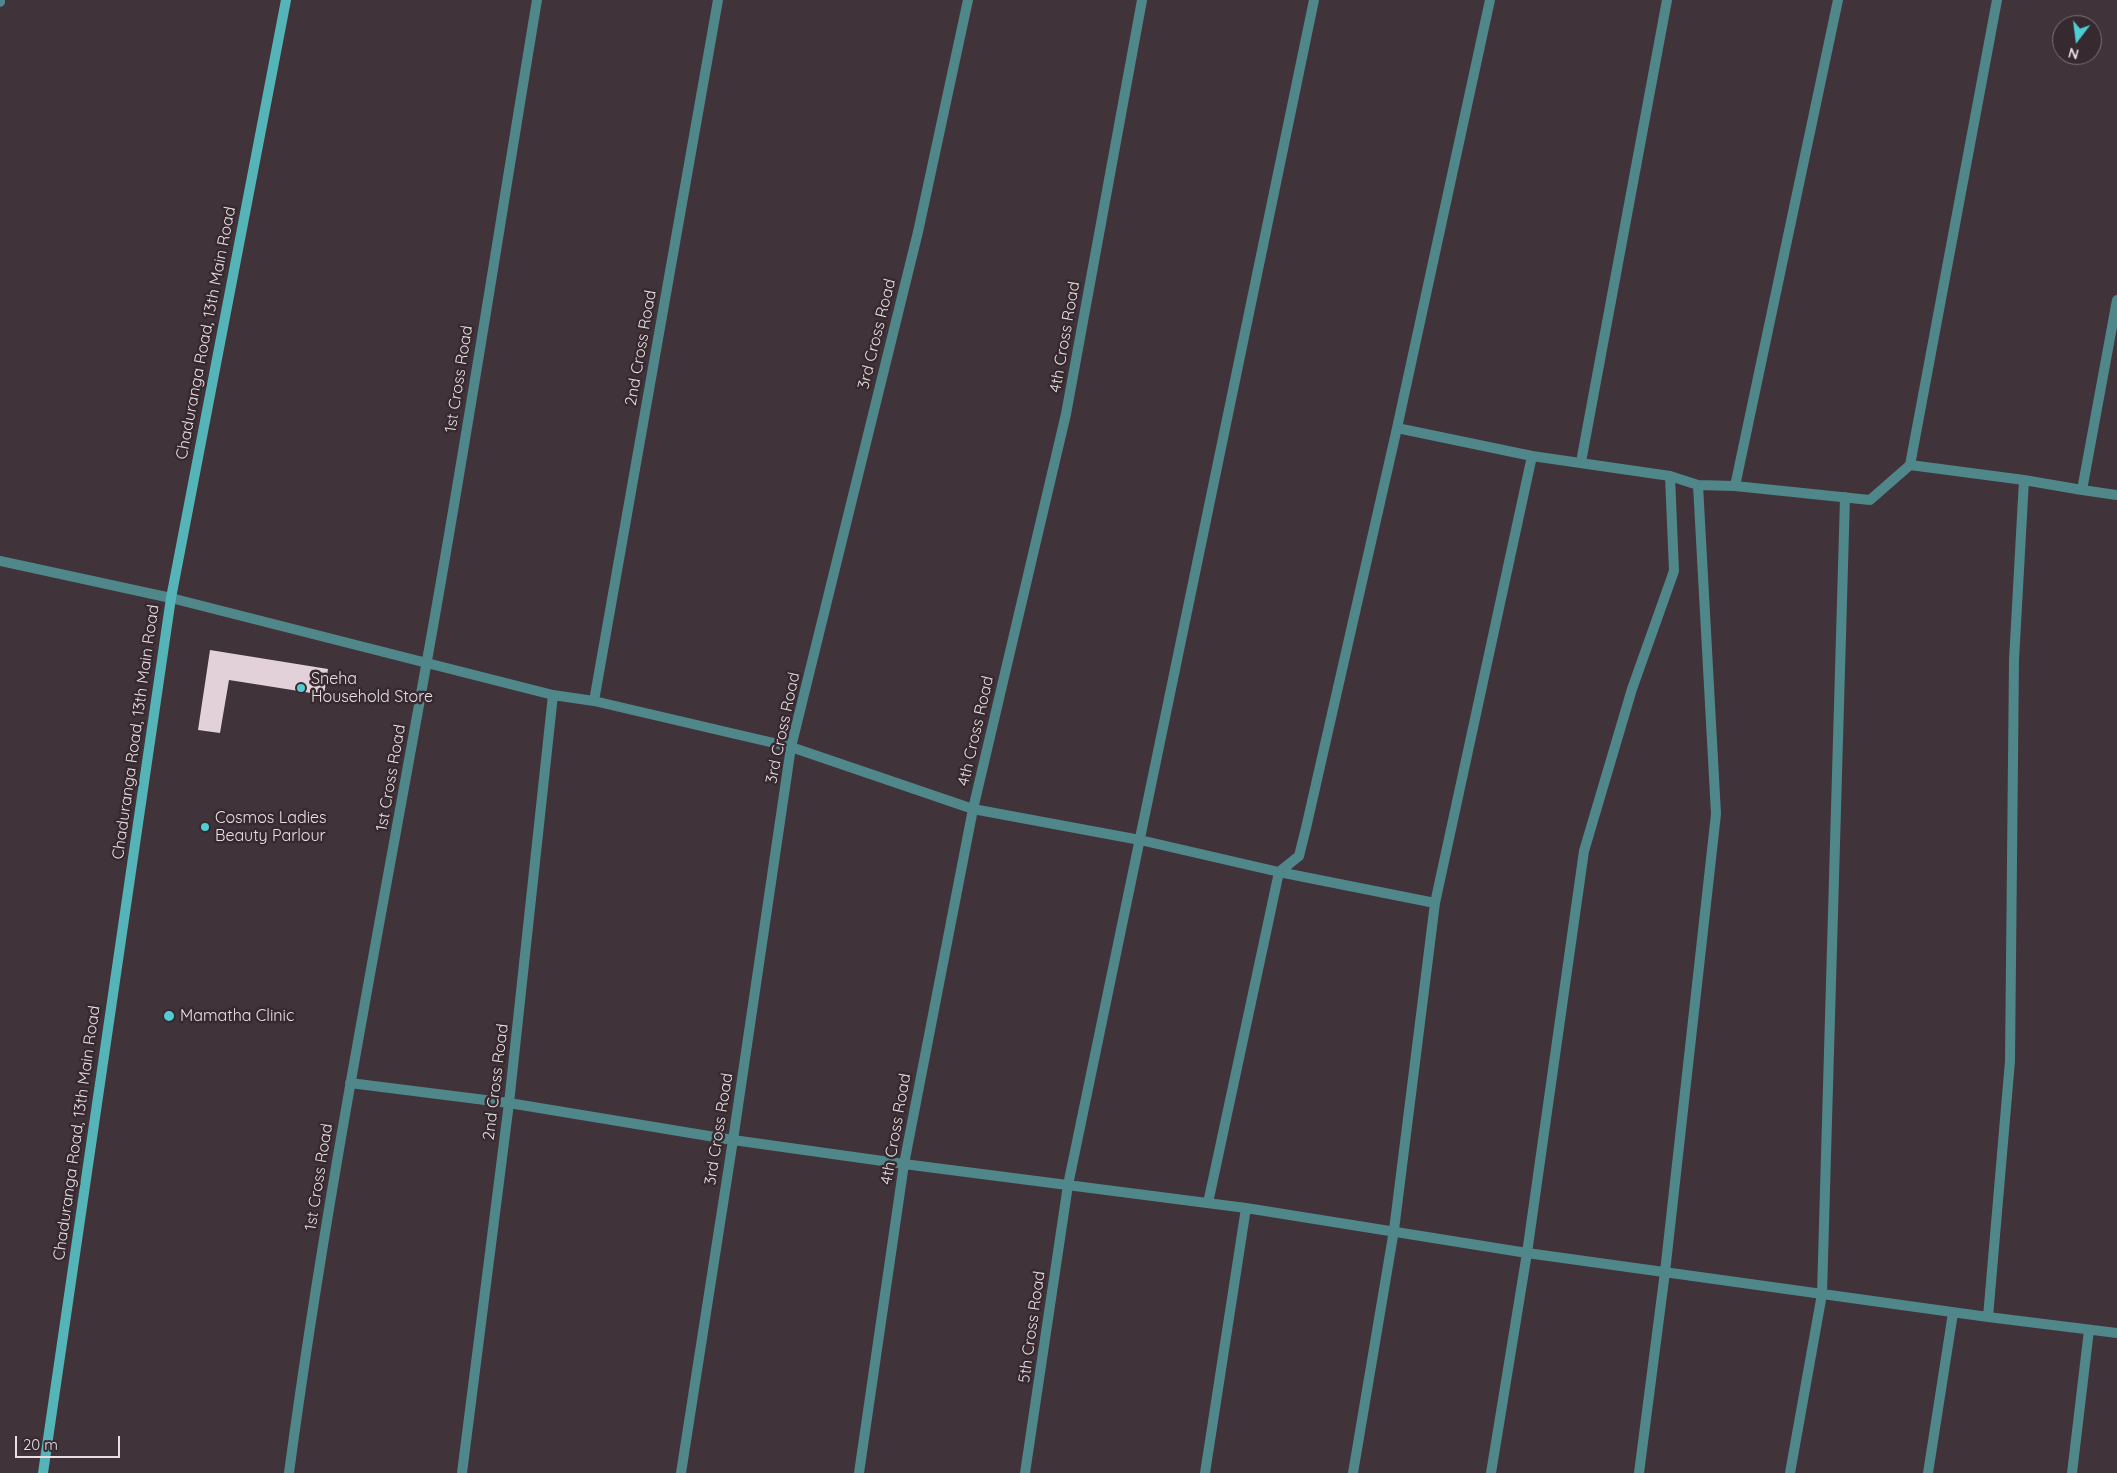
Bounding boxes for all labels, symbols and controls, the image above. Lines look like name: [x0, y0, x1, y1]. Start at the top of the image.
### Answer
north arrow: [2052, 15, 2102, 65]
text: N: [2066, 43, 2081, 64]
street label: Chaduranga Road, 13th Main Road: [172, 205, 240, 461]
street label: 3rd Cross Road: [854, 277, 900, 391]
street label: 4th Cross Road: [1046, 280, 1084, 394]
street label: 2nd Cross Road: [621, 289, 661, 407]
street label: 1st Cross Road: [441, 324, 477, 434]
street label: Chaduranga Road, 13th Main Road: [109, 603, 163, 861]
place label: Sneha Household Store: [311, 669, 433, 707]
street label: 3rd Cross Road: [762, 671, 804, 785]
street label: 4th Cross Road: [954, 674, 998, 788]
marker: Sneha Household Store: [295, 682, 307, 694]
street label: 1st Cross Road: [372, 723, 410, 833]
place label: Cosmos Ladies Beauty Parlour: [215, 808, 327, 846]
marker: Cosmos Ladies Beauty Parlour: [199, 821, 211, 833]
street label: Chaduranga Road, 13th Main Road: [50, 1004, 104, 1262]
place label: Mamatha Clinic: [180, 1006, 294, 1026]
marker: Mamatha Clinic: [162, 1009, 176, 1023]
street label: 2nd Cross Road: [479, 1023, 513, 1141]
street label: 3rd Cross Road: [701, 1072, 737, 1186]
street label: 4th Cross Road: [877, 1072, 915, 1186]
street label: 1st Cross Road: [301, 1122, 337, 1232]
street label: 5th Cross Road: [1015, 1270, 1049, 1384]
scale bar: [18, 1426, 122, 1458]
text: 20 m: [23, 1435, 58, 1454]

